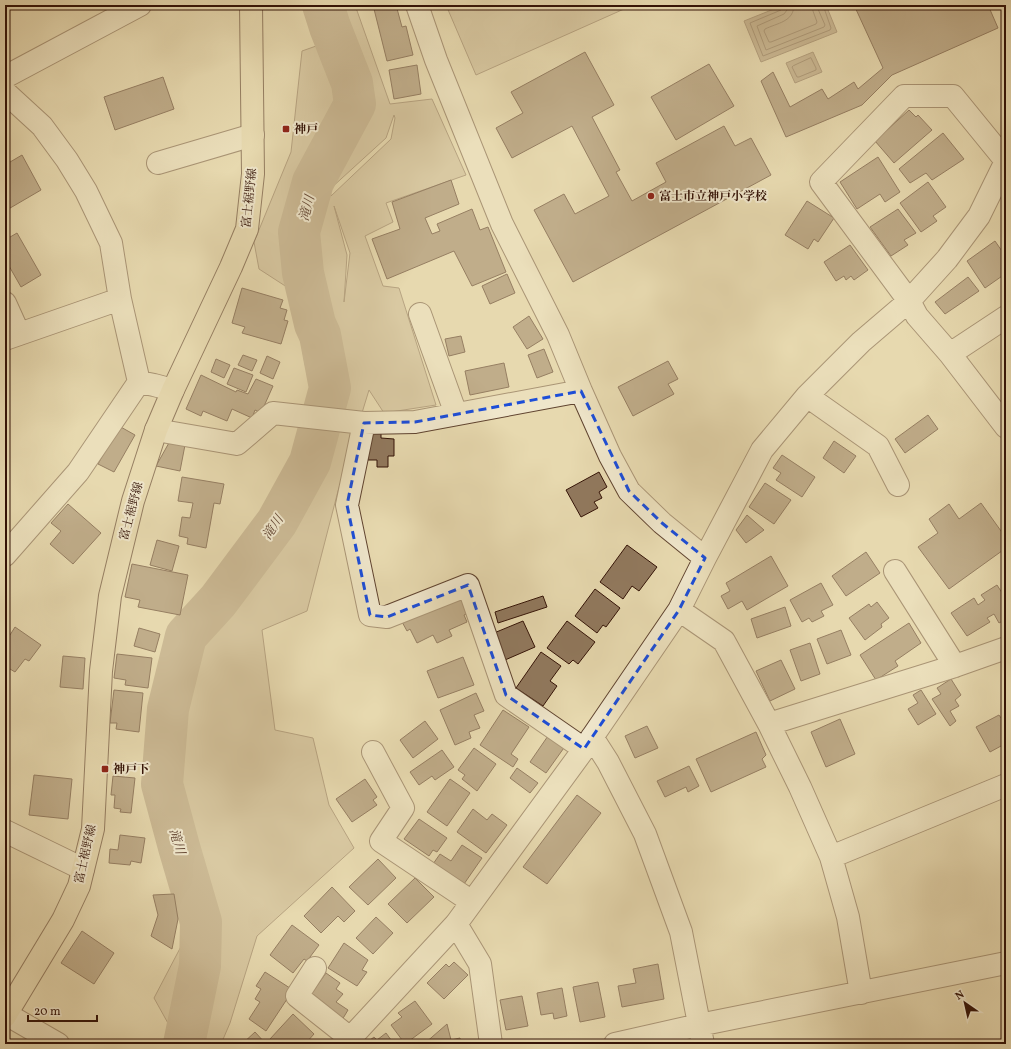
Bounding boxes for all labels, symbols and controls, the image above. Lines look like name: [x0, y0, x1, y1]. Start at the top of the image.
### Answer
place label: 神戸: [294, 122, 318, 138]
marker: 神戸: [281, 124, 291, 134]
street label: 富士裾野線: [239, 167, 261, 229]
place label: 富士市立神戸小学校: [659, 189, 767, 205]
marker: 富士市立神戸小学校: [646, 191, 656, 201]
water label: 滝川: [296, 192, 321, 223]
street label: 富士裾野線: [116, 480, 147, 542]
water label: 滝川: [259, 511, 290, 544]
place label: 神戸下: [113, 762, 149, 778]
marker: 神戸下: [100, 764, 110, 774]
street label: 富士裾野線: [71, 823, 101, 885]
water label: 滝川: [164, 827, 189, 858]
north arrow: [945, 983, 985, 1023]
text: N: [953, 987, 968, 1004]
scale bar: [28, 997, 97, 1023]
text: 20 m: [34, 1004, 61, 1020]

